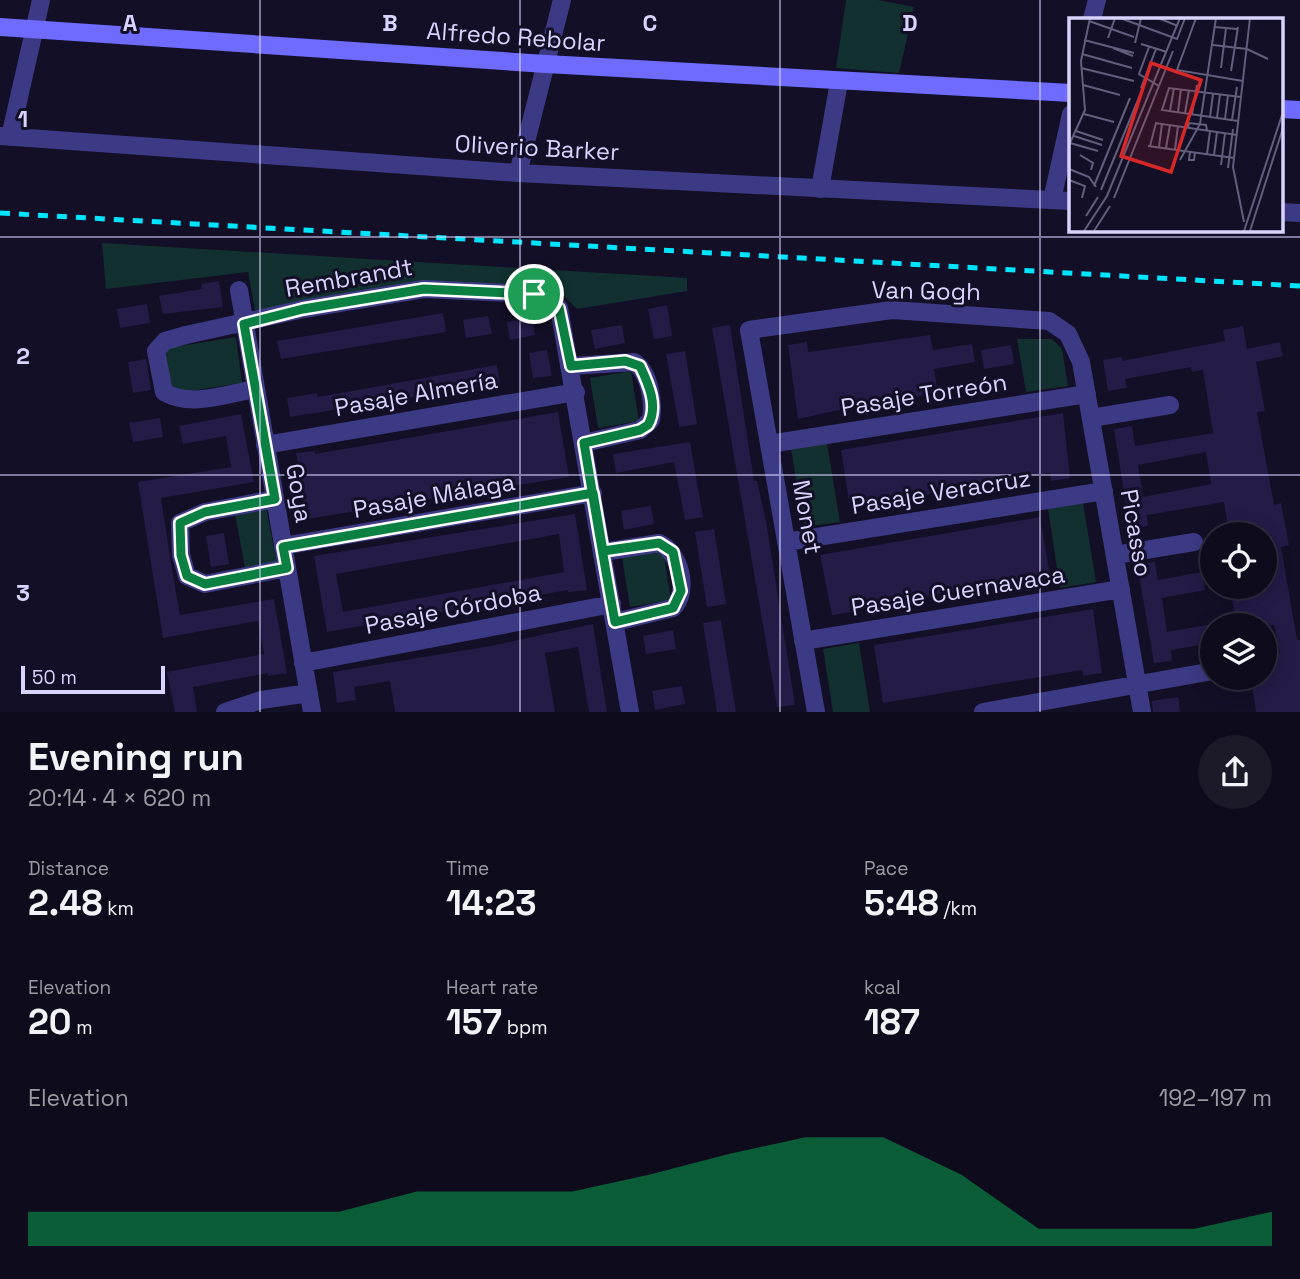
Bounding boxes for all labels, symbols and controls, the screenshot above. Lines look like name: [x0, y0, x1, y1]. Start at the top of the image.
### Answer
text: A: [123, 8, 138, 38]
text: B: [382, 8, 398, 38]
text: C: [643, 8, 657, 38]
text: D: [902, 8, 918, 38]
street label: Alfredo Rebolar: [426, 15, 607, 58]
inset map: [1069, 18, 1282, 231]
text: 1: [18, 104, 28, 134]
street label: Oliverio Barker: [454, 128, 620, 167]
street label: Rembrandt: [283, 251, 415, 304]
pin: [504, 264, 564, 324]
street label: Van Gogh: [871, 274, 981, 307]
icon: arrive: [515, 275, 553, 313]
text: 2: [16, 341, 30, 371]
street label: Pasaje Almería: [332, 364, 500, 423]
street label: Pasaje Torreón: [839, 366, 1009, 423]
street label: Goya: [279, 461, 320, 525]
street label: Pasaje Veracruz: [849, 462, 1033, 521]
street label: Pasaje Málaga: [351, 466, 517, 525]
street label: Monet: [786, 477, 829, 557]
street label: Picasso: [1114, 487, 1159, 579]
map controls: [1200, 522, 1277, 690]
button: locate: [1200, 522, 1277, 599]
street label: Pasaje Cuernavaca: [849, 558, 1067, 623]
street label: Pasaje Córdoba: [362, 576, 544, 641]
text: 3: [16, 578, 30, 608]
button: layers: [1200, 613, 1277, 690]
scale bar: [21, 663, 164, 695]
text: 50 m: [32, 665, 77, 690]
text: Evening run: [28, 733, 244, 781]
button: share: [1198, 735, 1272, 809]
text: 20:14 · 4 × 620 m: [28, 783, 211, 813]
text: Distance: [28, 856, 109, 881]
text: Time: [446, 856, 489, 881]
text: Pace: [864, 856, 908, 881]
text: 2.48: [28, 881, 102, 925]
text: 14:23: [446, 881, 537, 925]
text: 5:48: [864, 881, 939, 925]
text: km: [102, 896, 134, 921]
text: /km: [939, 896, 977, 921]
text: Elevation: [28, 975, 111, 1000]
text: Heart rate: [446, 975, 538, 1000]
text: kcal: [864, 975, 901, 1000]
text: 20: [28, 1000, 71, 1044]
text: 157: [446, 1000, 502, 1044]
text: 187: [864, 1000, 920, 1044]
text: m: [71, 1015, 93, 1040]
text: bpm: [502, 1015, 548, 1040]
text: Elevation: [28, 1083, 129, 1113]
text: 192–197 m: [1159, 1083, 1272, 1113]

